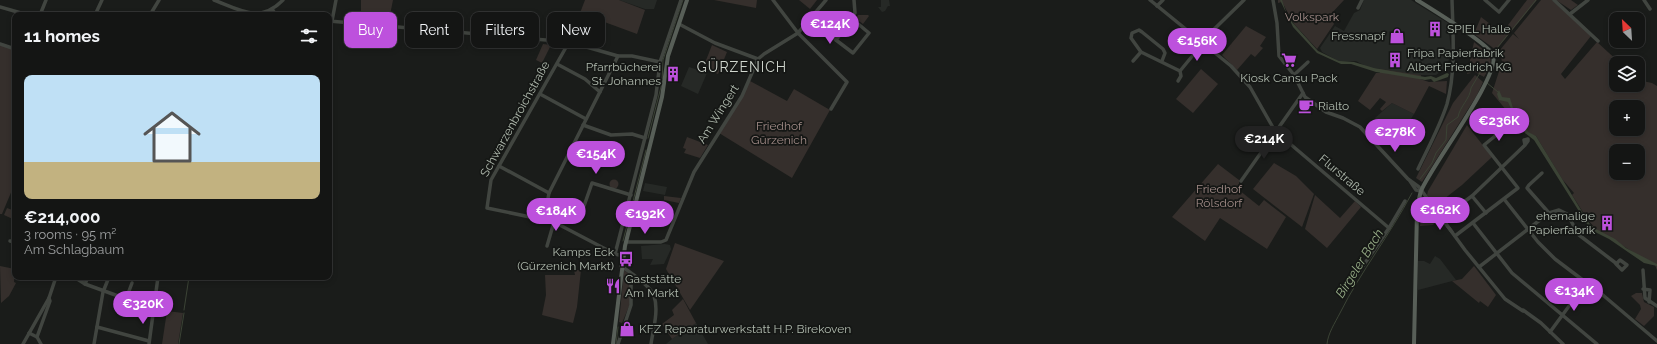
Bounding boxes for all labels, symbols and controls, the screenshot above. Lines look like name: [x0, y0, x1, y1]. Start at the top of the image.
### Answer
park label: Volkspark: [1285, 10, 1340, 24]
pin: €124K: [802, 11, 858, 45]
chip: Buy: [344, 12, 397, 48]
chip: Rent: [405, 12, 463, 48]
chip: Filters: [471, 12, 539, 48]
chip: New: [547, 12, 605, 48]
north arrow: [1609, 12, 1645, 48]
map controls: [1609, 12, 1645, 180]
text: €124K: [810, 16, 850, 31]
building icon: SPIEL Halle: [1426, 20, 1444, 38]
place label: SPIEL Halle: [1447, 22, 1511, 36]
icon: filters: [298, 25, 320, 47]
text: 11 homes: [24, 26, 100, 46]
shop icon: Fressnapf: [1388, 27, 1406, 45]
pin: €156K: [1169, 28, 1225, 62]
place label: Fressnapf: [1331, 29, 1386, 43]
text: €156K: [1177, 33, 1217, 48]
place label: Fripa Papierfabrik Albert Friedrich KG: [1407, 46, 1511, 74]
supermarket icon: Kiosk Cansu Pack: [1280, 51, 1298, 69]
building icon: Fripa Papierfabrik Albert Friedrich KG: [1386, 51, 1404, 69]
button: layers: [1609, 56, 1645, 92]
district label: GÜRZENICH: [697, 57, 787, 75]
street label: Schwarzenbroichstraße: [477, 59, 553, 179]
place label: Pfarrbücherei St. Johannes: [586, 60, 661, 88]
building icon: Pfarrbücherei St. Johannes: [664, 65, 682, 83]
place label: Kiosk Cansu Pack: [1240, 71, 1338, 85]
street label: Am Wingert: [694, 82, 742, 146]
cafe icon: Rialto: [1297, 97, 1315, 115]
place label: Rialto: [1318, 99, 1349, 113]
button: +: [1609, 100, 1645, 136]
icon: home: [136, 101, 208, 173]
pin: €236K: [1471, 108, 1527, 142]
text: €236K: [1478, 113, 1520, 128]
park label: Friedhof Gürzenich: [751, 119, 807, 147]
pin: €278K: [1367, 119, 1423, 153]
text: €278K: [1374, 124, 1416, 139]
pin: €214K: [1236, 126, 1292, 160]
text: €214K: [1244, 131, 1284, 146]
pin: €154K: [568, 141, 624, 175]
button: −: [1609, 144, 1645, 180]
text: €154K: [576, 146, 616, 161]
street label: Flurstraße: [1316, 152, 1368, 198]
park label: Friedhof Rölsdorf: [1196, 182, 1243, 210]
pin: €162K: [1412, 197, 1468, 231]
pin: €184K: [528, 198, 584, 232]
pin: €192K: [617, 201, 673, 235]
text: €162K: [1420, 202, 1460, 217]
text: €184K: [536, 203, 576, 218]
text: €192K: [625, 206, 665, 221]
text: €214,000: [24, 207, 101, 227]
place label: ehemalige Papierfabrik: [1529, 209, 1596, 237]
building icon: ehemalige Papierfabrik: [1598, 214, 1616, 232]
water label: Birgeler Bach: [1332, 226, 1386, 300]
text: 3 rooms · 95 m²: [24, 227, 116, 242]
text: Am Schlagbaum: [24, 242, 124, 257]
place label: Kamps Eck (Gürzenich Markt): [517, 245, 615, 273]
bus stop icon: Kamps Eck (Gürzenich Markt): [617, 250, 635, 268]
place label: Gaststätte Am Markt: [625, 272, 681, 300]
restaurant icon: Gaststätte Am Markt: [604, 277, 622, 295]
pin: €134K: [1546, 278, 1602, 312]
text: €134K: [1554, 283, 1594, 298]
pin: €320K: [115, 291, 171, 325]
text: €320K: [122, 296, 164, 311]
shop icon: KFZ Reparaturwerkstatt H.P. Birekoven: [618, 320, 636, 338]
place label: KFZ Reparaturwerkstatt H.P. Birekoven: [639, 322, 851, 336]

